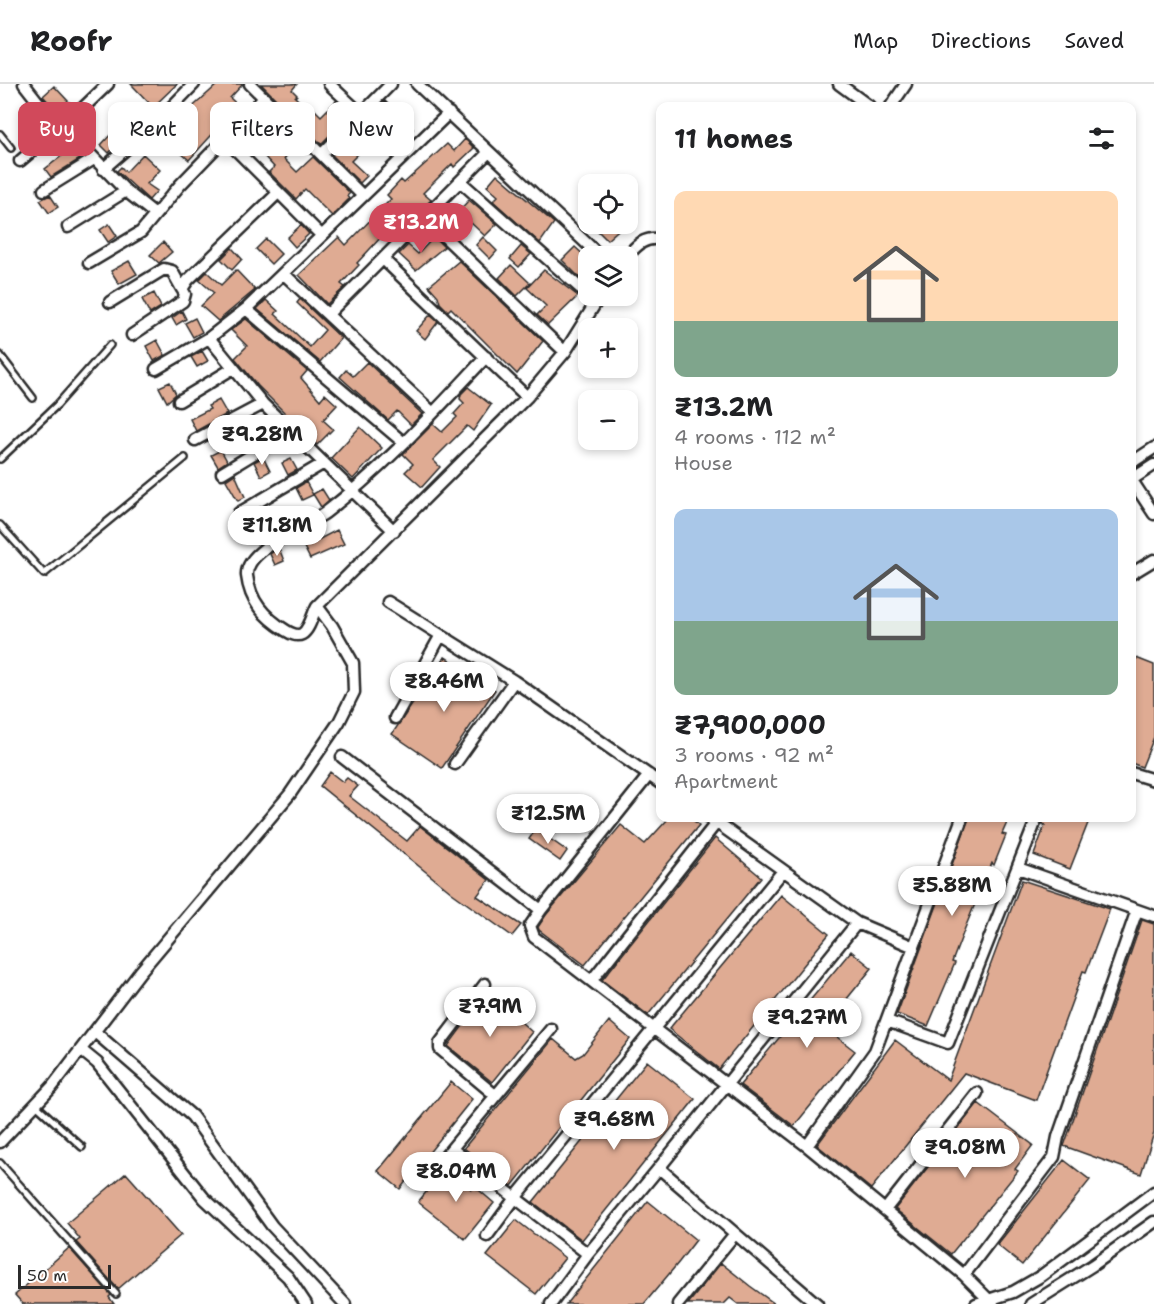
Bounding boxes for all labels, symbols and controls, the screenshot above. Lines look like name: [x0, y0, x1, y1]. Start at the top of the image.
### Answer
text: Roofr: [30, 22, 112, 60]
text: Map: [853, 27, 898, 55]
text: Directions: [931, 27, 1031, 55]
text: Saved: [1064, 27, 1124, 55]
chip: Buy: [18, 102, 96, 156]
chip: Rent: [108, 102, 198, 156]
chip: Filters: [210, 102, 315, 156]
chip: New: [327, 102, 414, 156]
text: 11 homes: [674, 121, 793, 156]
icon: filters: [1085, 122, 1118, 155]
map controls: [578, 174, 638, 450]
button: locate: [578, 174, 638, 234]
pin: ₹13.2M: [372, 203, 470, 254]
text: ₹13.2M: [383, 209, 459, 235]
icon: home: [842, 230, 950, 338]
button: layers: [578, 246, 638, 306]
button: +: [578, 318, 638, 378]
text: ₹13.2M: [674, 389, 773, 424]
button: −: [578, 390, 638, 450]
pin: ₹9.28M: [213, 415, 311, 466]
text: ₹9.28M: [221, 421, 303, 447]
text: 4 rooms · 112 m²: [674, 424, 836, 450]
text: House: [674, 450, 733, 476]
pin: ₹11.8M: [228, 506, 326, 557]
text: ₹11.8M: [242, 512, 312, 538]
icon: home: [842, 548, 950, 656]
pin: ₹8.46M: [395, 662, 493, 713]
text: ₹8.46M: [404, 668, 484, 694]
text: ₹7,900,000: [674, 707, 826, 742]
text: 3 rooms · 92 m²: [674, 742, 834, 768]
text: Apartment: [674, 768, 778, 794]
pin: ₹12.5M: [499, 794, 597, 845]
text: ₹12.5M: [510, 800, 586, 826]
pin: ₹5.88M: [903, 866, 1001, 917]
text: ₹5.88M: [912, 872, 992, 898]
pin: ₹7.9M: [448, 987, 532, 1038]
text: ₹7.9M: [458, 993, 522, 1019]
pin: ₹9.27M: [758, 998, 856, 1049]
text: ₹9.27M: [767, 1004, 847, 1030]
pin: ₹9.68M: [565, 1100, 663, 1151]
text: ₹9.68M: [573, 1106, 655, 1132]
pin: ₹9.08M: [916, 1128, 1014, 1179]
text: ₹9.08M: [924, 1134, 1006, 1160]
pin: ₹8.04M: [407, 1152, 505, 1203]
text: ₹8.04M: [415, 1158, 497, 1184]
scale bar: [18, 1262, 111, 1290]
text: 50 m: [27, 1265, 67, 1286]

